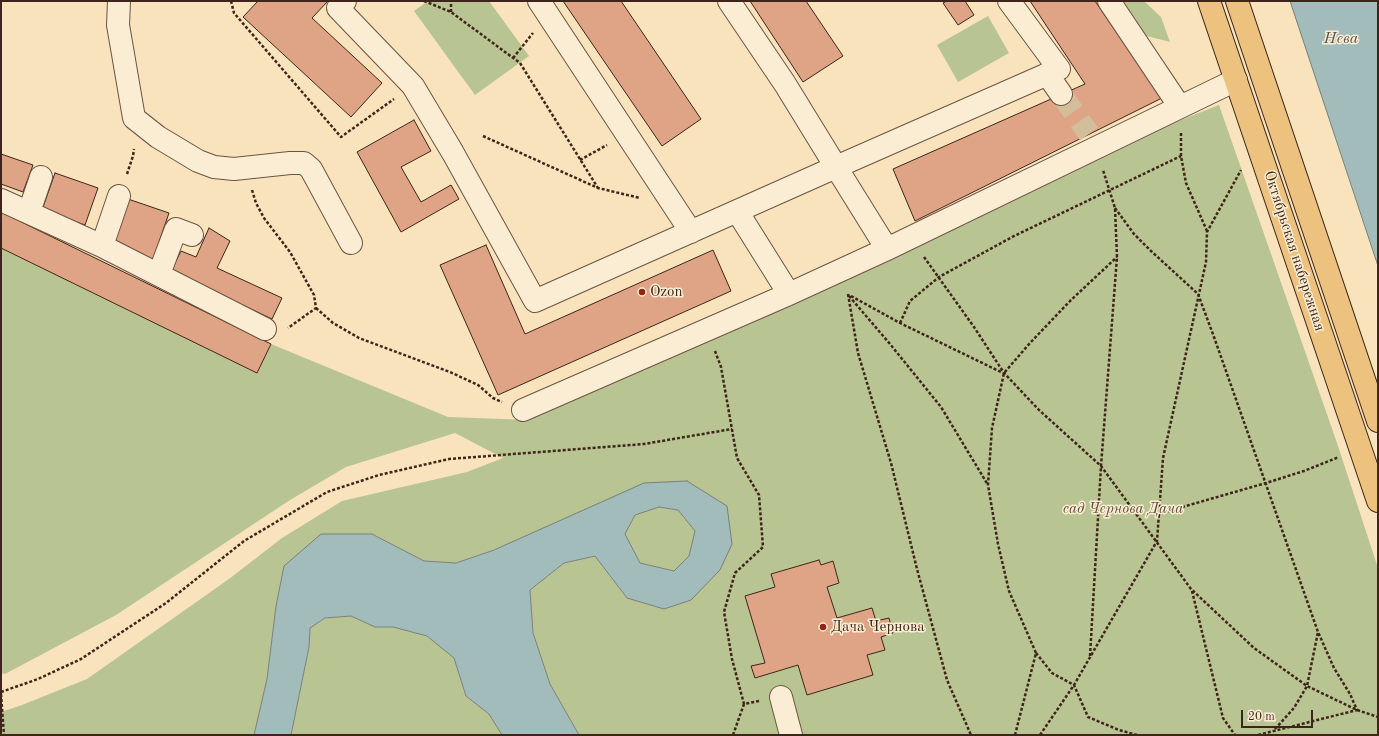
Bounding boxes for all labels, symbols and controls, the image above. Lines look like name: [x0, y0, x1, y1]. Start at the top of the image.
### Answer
water label: Нева: [1324, 29, 1358, 49]
street label: Октябрьская набережная: [1260, 169, 1328, 333]
place label: Ozon: [650, 283, 683, 301]
marker: Ozon: [637, 287, 647, 297]
park label: сад Чернова Дача: [1063, 500, 1183, 518]
place label: Дача Чернова: [831, 618, 925, 636]
marker: Дача Чернова: [818, 622, 828, 632]
scale bar: [1243, 702, 1315, 728]
text: 20 m: [1248, 711, 1275, 723]

